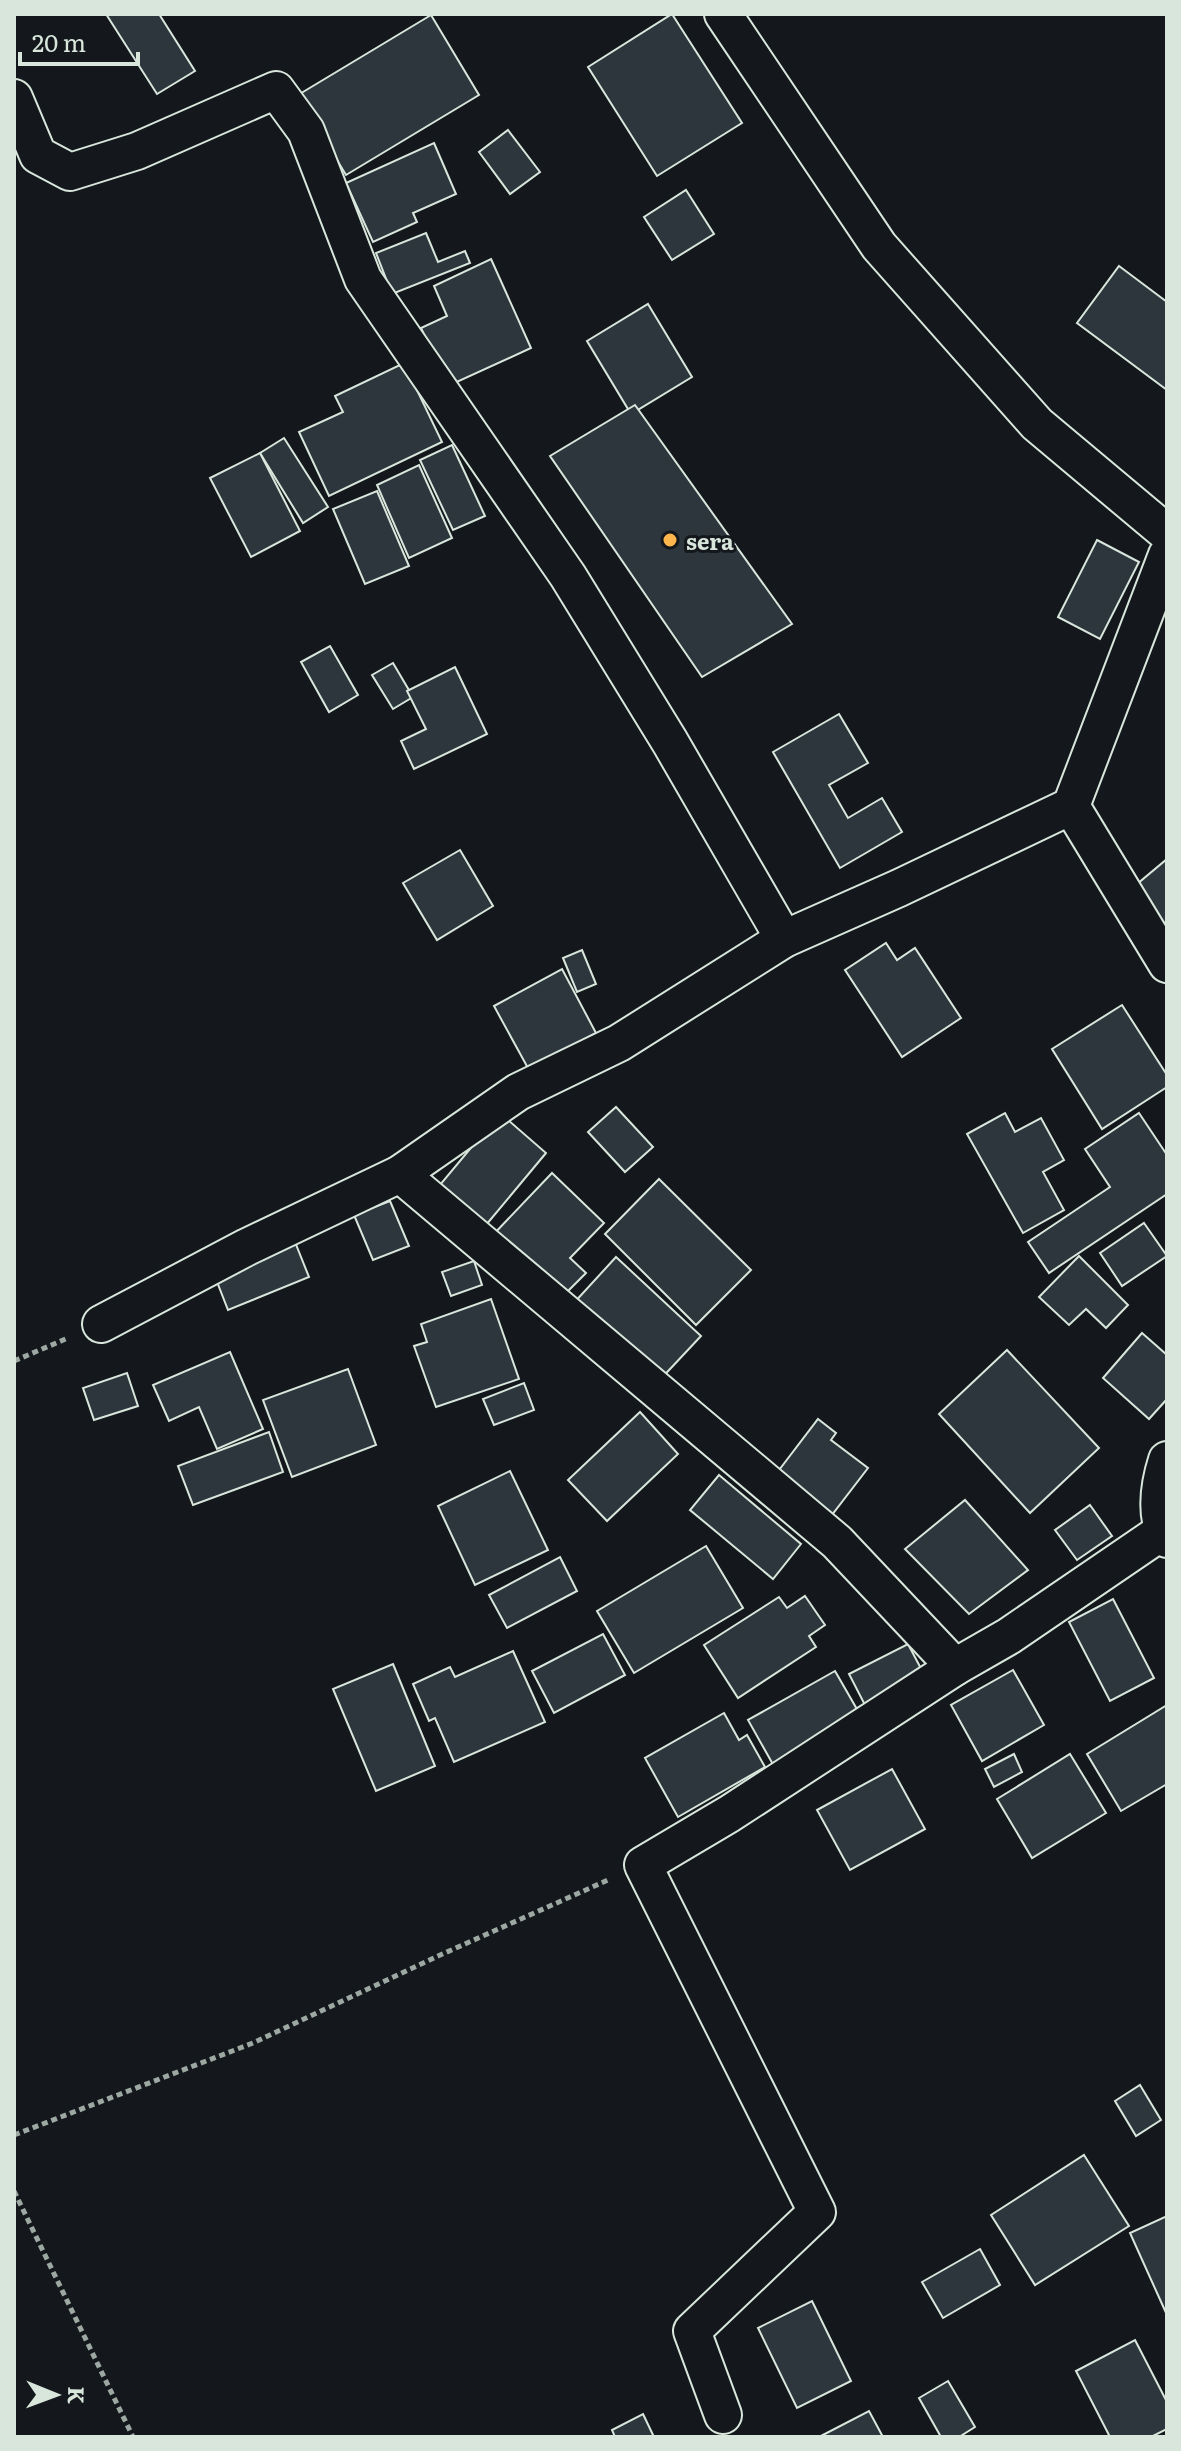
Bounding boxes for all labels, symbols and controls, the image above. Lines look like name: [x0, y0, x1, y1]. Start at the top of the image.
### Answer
scale bar: [20, 16, 138, 66]
text: 20 m: [32, 24, 86, 59]
place label: sera: [686, 524, 734, 557]
marker: sera: [661, 531, 679, 549]
north arrow: [16, 2355, 96, 2435]
text: K: [61, 2386, 94, 2405]

